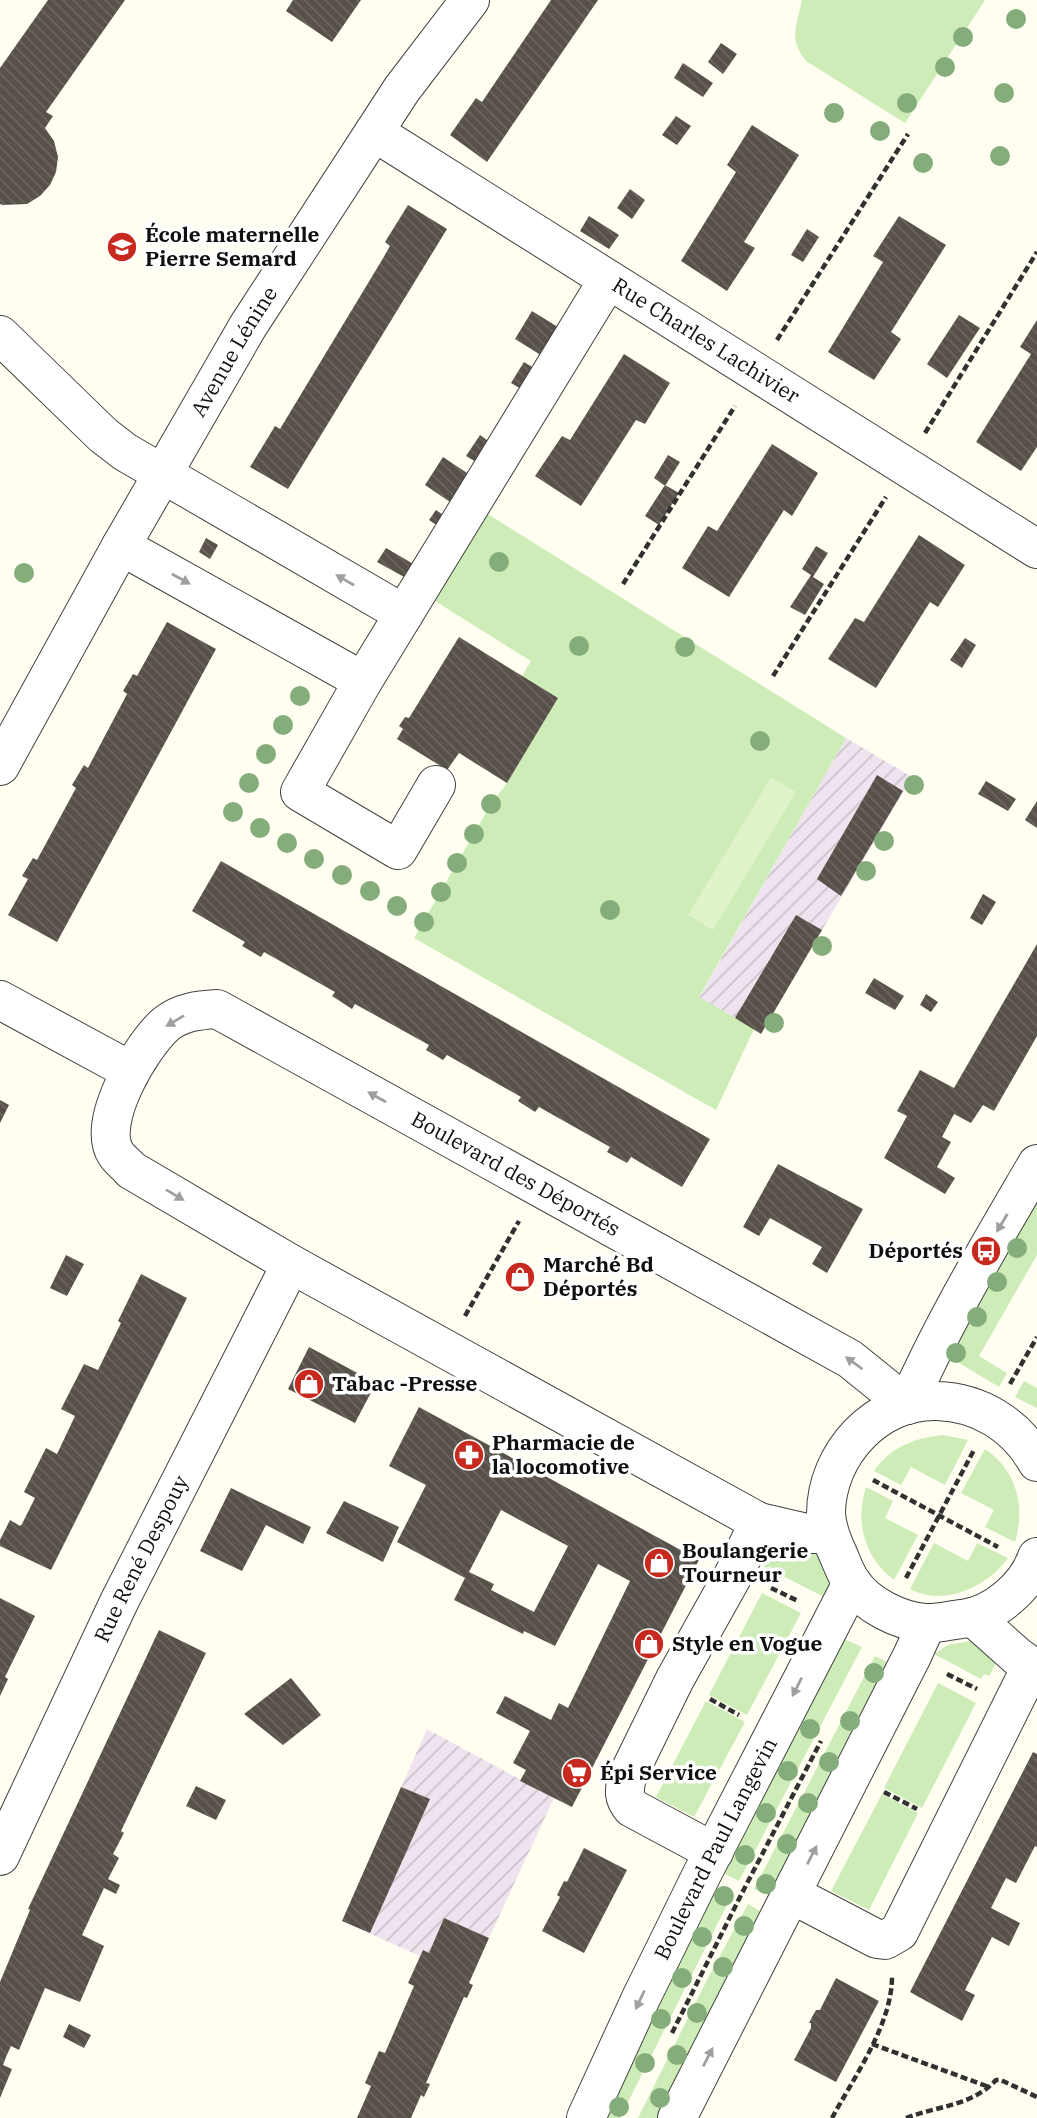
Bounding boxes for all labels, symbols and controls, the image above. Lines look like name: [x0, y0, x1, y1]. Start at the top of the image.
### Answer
place label: École maternelle Pierre Semard: [145, 220, 319, 272]
school or university icon: École maternelle Pierre Semard: [105, 230, 139, 264]
street label: Rue Charles Lachivier: [607, 270, 806, 410]
street label: Avenue Lénine: [184, 281, 283, 421]
one-way arrow: [171, 573, 191, 585]
one-way arrow: [335, 574, 354, 586]
one-way arrow: [165, 1014, 184, 1027]
one-way arrow: [367, 1091, 387, 1103]
street label: Boulevard des Déportés: [407, 1104, 625, 1242]
one-way arrow: [165, 1189, 184, 1201]
one-way arrow: [996, 1213, 1009, 1232]
bus stop icon: Déportés: [969, 1234, 1003, 1268]
place label: Déportés: [869, 1236, 963, 1264]
place label: Marché Bd Déportés: [543, 1250, 654, 1302]
shop icon: Marché Bd Déportés: [503, 1260, 537, 1294]
one-way arrow: [845, 1356, 863, 1370]
shop icon: Tabac -Presse: [292, 1367, 326, 1401]
place label: Tabac -Presse: [332, 1369, 477, 1397]
place label: Pharmacie de la locomotive: [492, 1428, 635, 1480]
pharmacy icon: Pharmacie de la locomotive: [452, 1438, 486, 1472]
street label: Rue René Despouy: [87, 1470, 195, 1647]
place label: Boulangerie Tourneur: [682, 1536, 808, 1588]
shop icon: Boulangerie Tourneur: [642, 1546, 676, 1580]
shop icon: Style en Vogue: [632, 1627, 666, 1661]
place label: Style en Vogue: [672, 1629, 822, 1657]
one-way arrow: [792, 1677, 803, 1697]
street label: Boulevard Paul Langevin: [647, 1732, 783, 1964]
supermarket icon: Épi Service: [560, 1756, 594, 1790]
place label: Épi Service: [600, 1758, 717, 1786]
one-way arrow: [805, 1844, 817, 1864]
one-way arrow: [635, 1990, 646, 2010]
one-way arrow: [702, 2047, 713, 2067]

